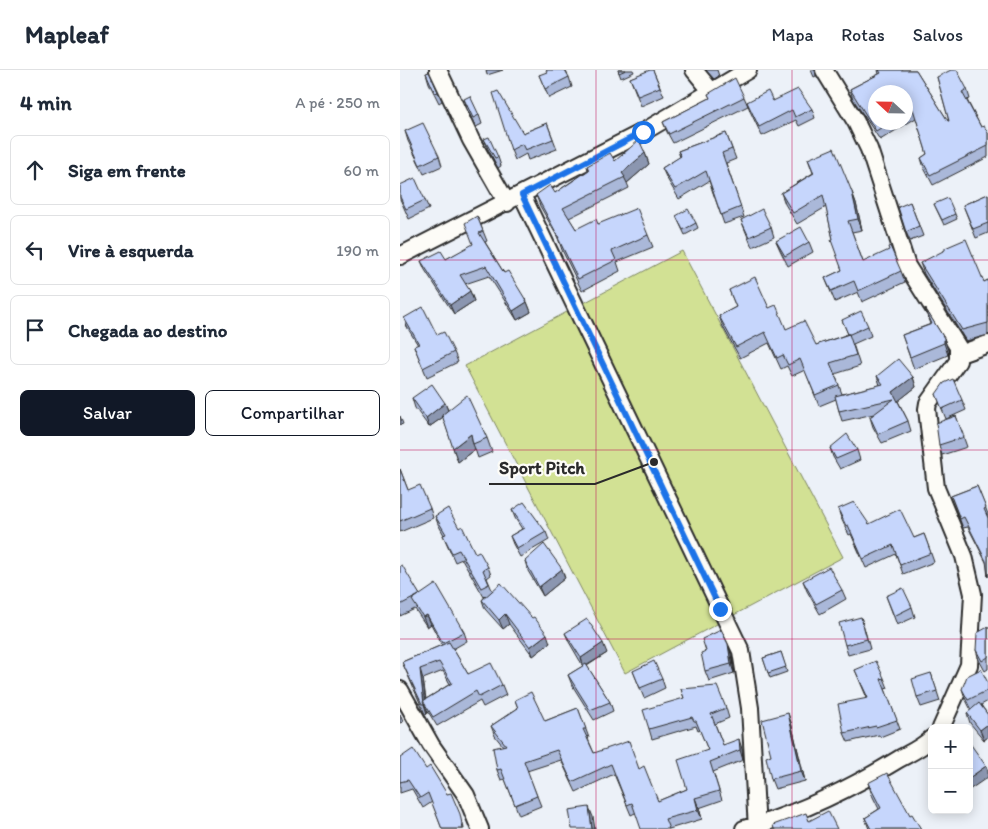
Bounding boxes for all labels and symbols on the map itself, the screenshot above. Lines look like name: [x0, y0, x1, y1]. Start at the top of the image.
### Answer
north arrow: [868, 85, 913, 130]
route start: [632, 121, 655, 144]
callout: Sport Pitch: [489, 451, 595, 484]
text: Sport Pitch: [499, 457, 585, 479]
route end: [709, 598, 732, 621]

